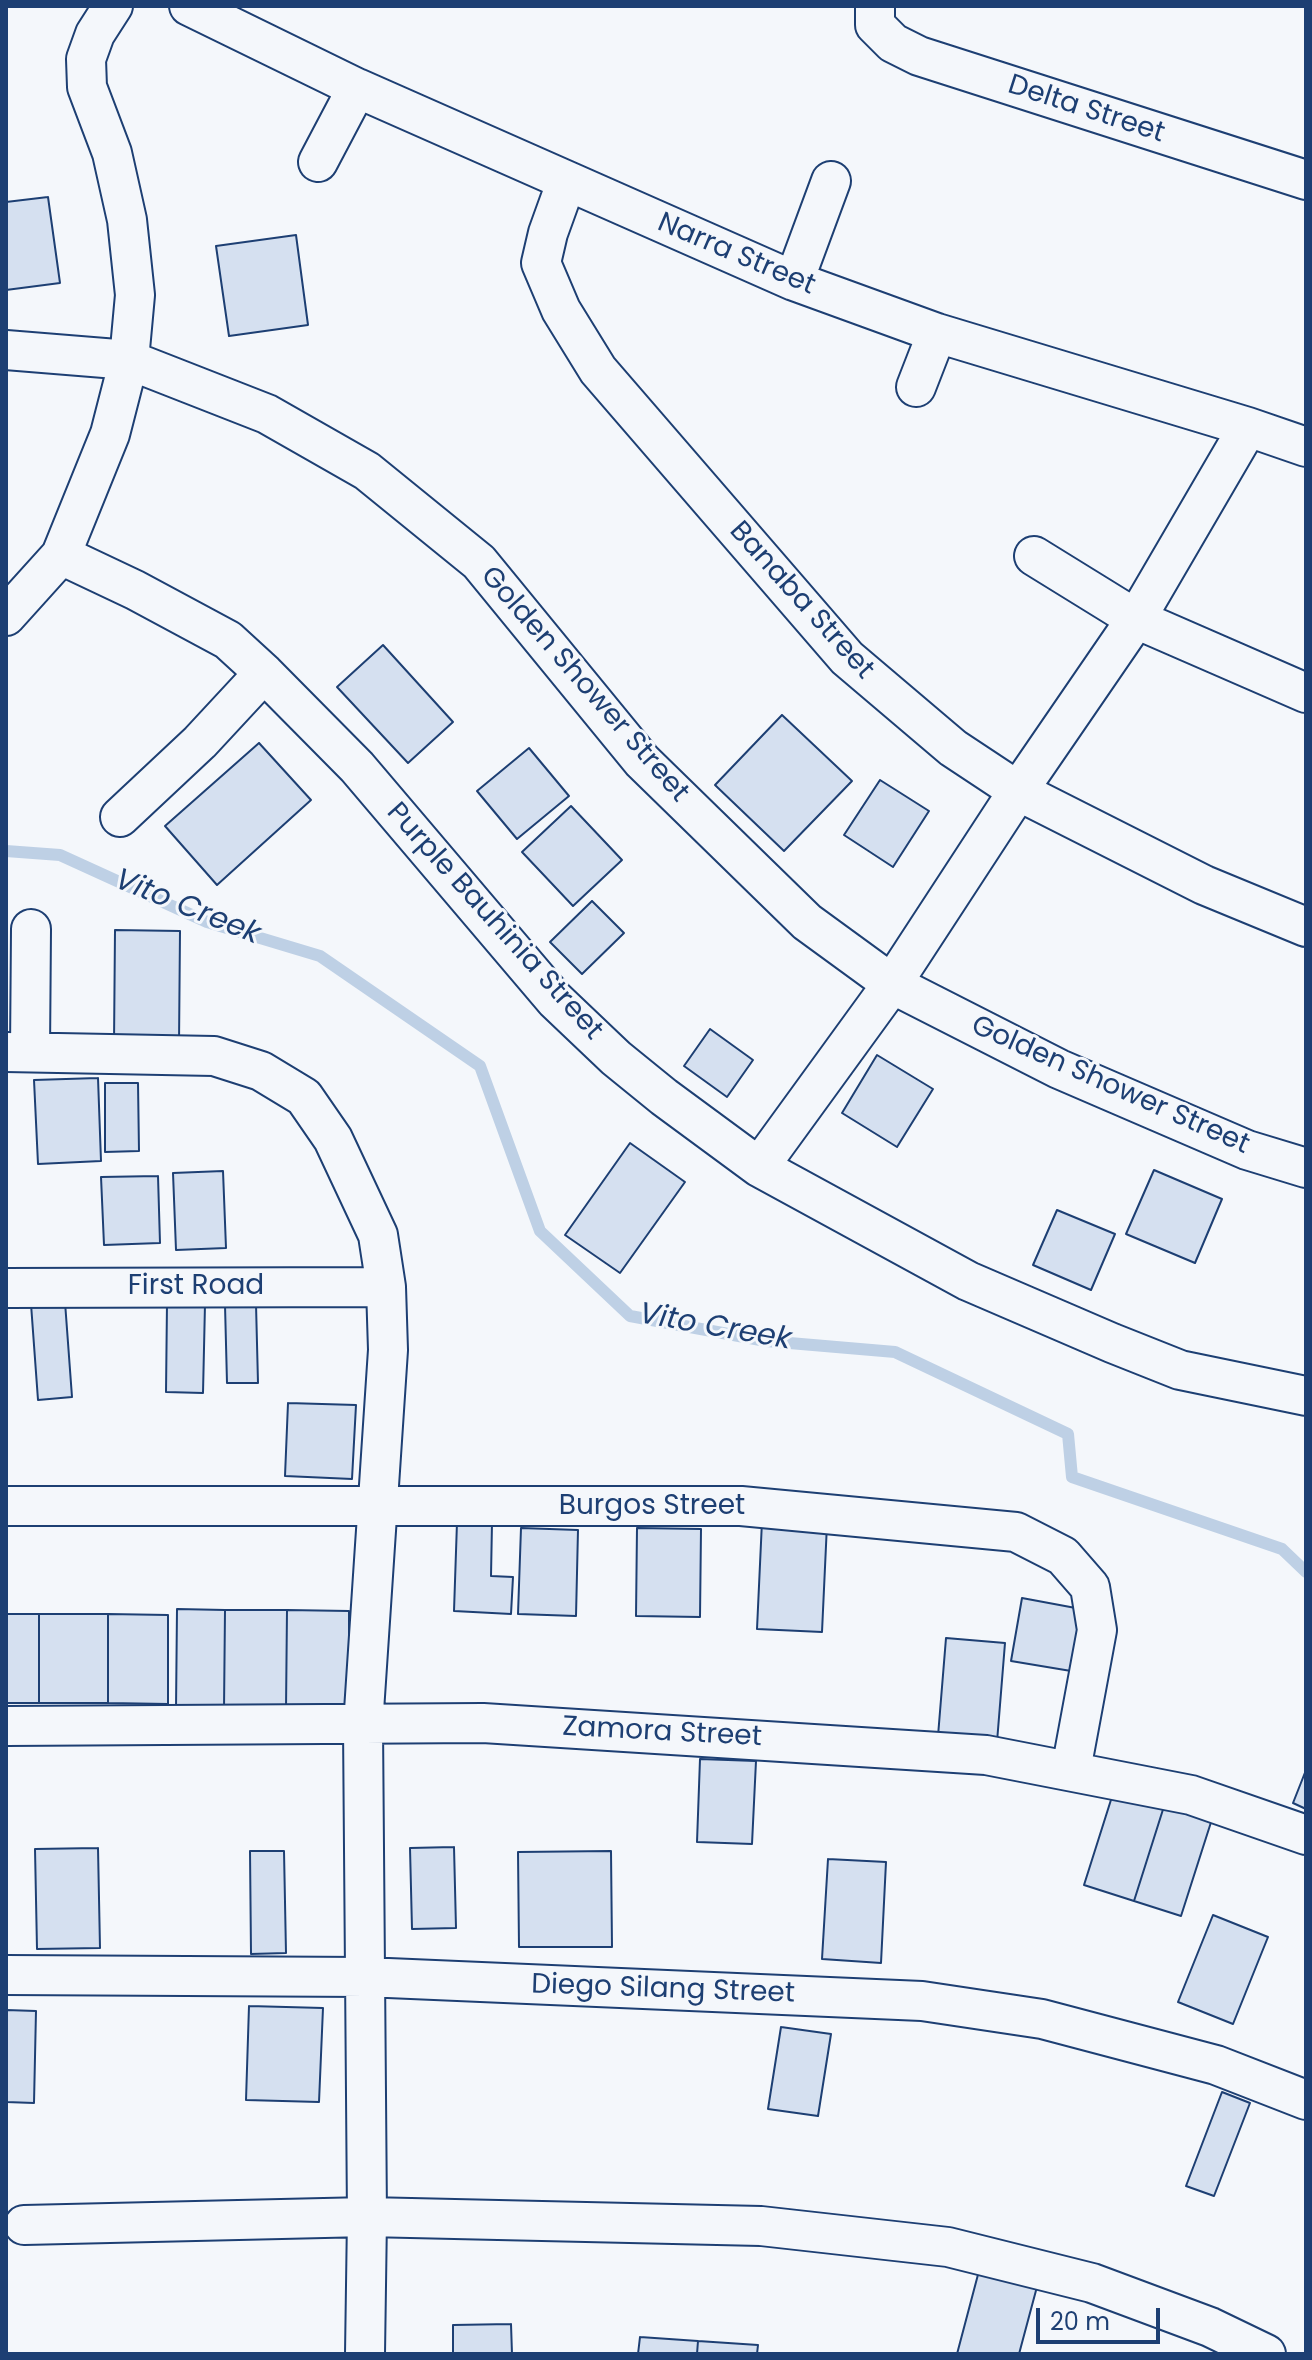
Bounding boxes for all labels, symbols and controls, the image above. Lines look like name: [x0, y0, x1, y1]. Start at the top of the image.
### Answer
street label: Delta Street: [1003, 69, 1169, 151]
street label: Narra Street: [652, 207, 820, 303]
street label: Banaba Street: [722, 515, 880, 687]
street label: Golden Shower Street: [473, 560, 695, 810]
street label: Purple Bauhinia Street: [379, 797, 609, 1047]
water label: Vito Creek: [109, 863, 265, 953]
street label: Golden Shower Street: [966, 1009, 1254, 1163]
street label: First Road: [128, 1270, 264, 1304]
water label: Vito Creek: [636, 1297, 794, 1359]
street label: Burgos Street: [559, 1490, 745, 1524]
street label: Zamora Street: [561, 1711, 763, 1755]
street label: Diego Silang Street: [531, 1969, 795, 2011]
scale bar: [1040, 2292, 1164, 2342]
text: 20 m: [1050, 2305, 1110, 2338]

